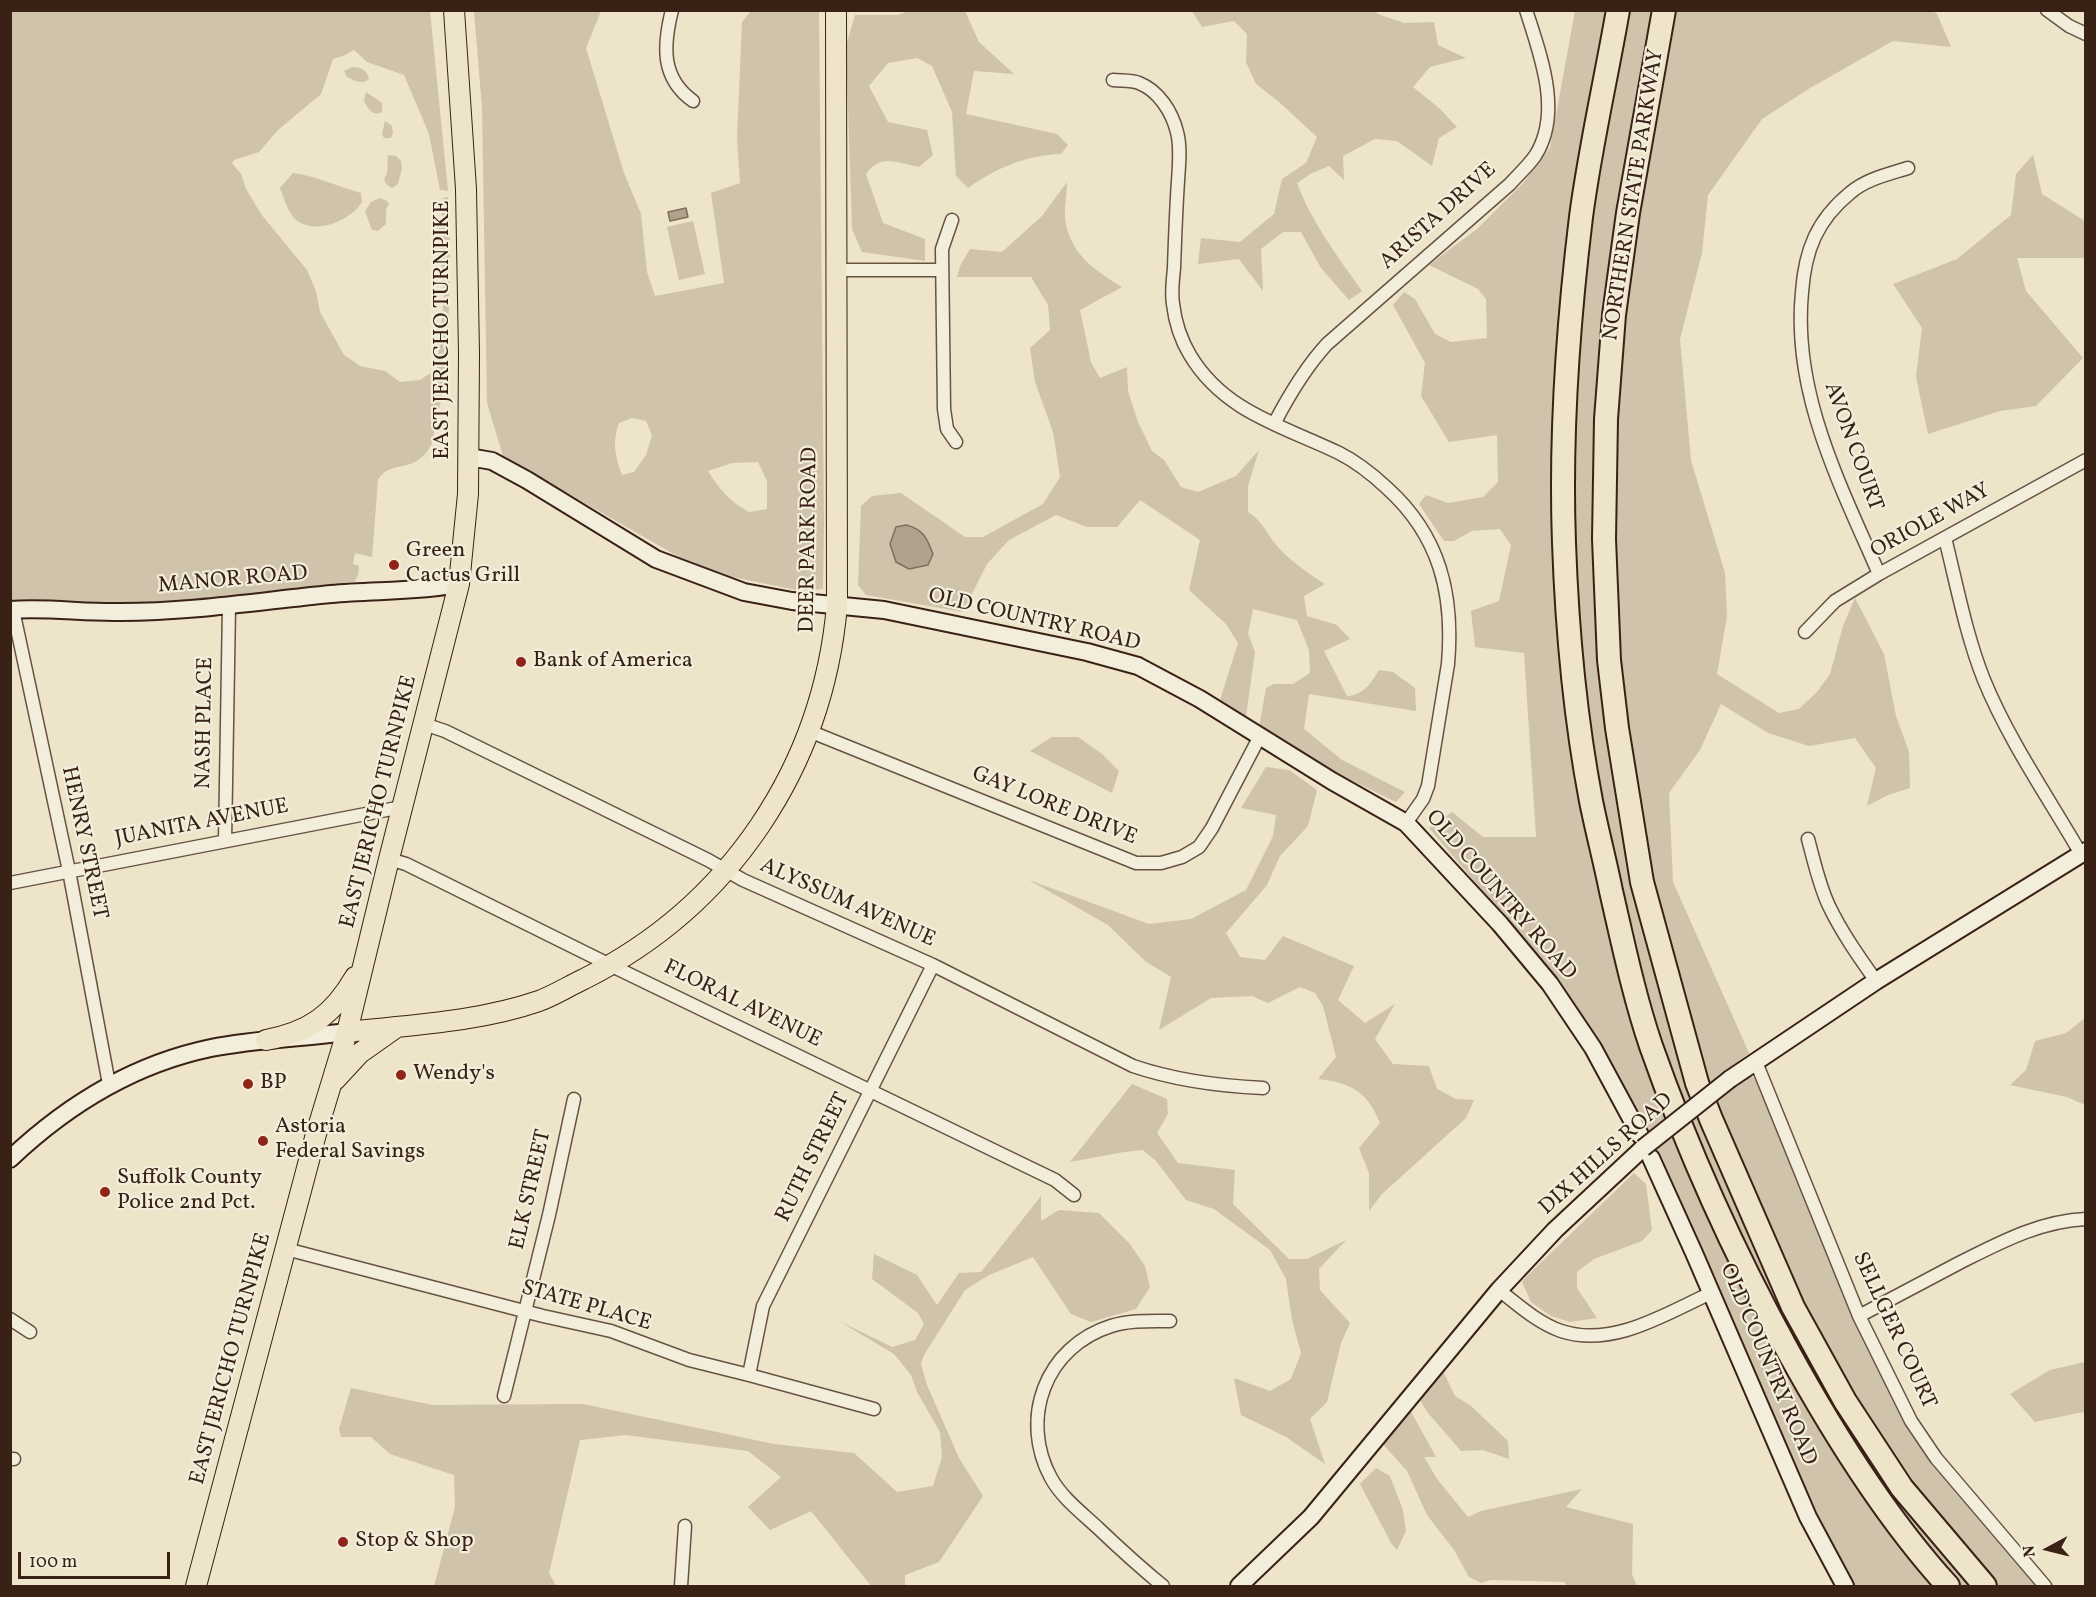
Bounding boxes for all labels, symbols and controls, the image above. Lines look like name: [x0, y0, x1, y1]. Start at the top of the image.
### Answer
street label: NORTHERN STATE PARKWAY: [1599, 47, 1671, 343]
street label: ARISTA DRIVE: [1375, 158, 1503, 276]
street label: EAST JERICHO TURNPIKE: [431, 200, 457, 460]
street label: AVON COURT: [1817, 379, 1887, 515]
street label: DEER PARK ROAD: [795, 447, 825, 633]
street label: ORIOLE WAY: [1867, 478, 1995, 566]
place label: Green Cactus Grill: [406, 539, 520, 590]
marker: Green Cactus Grill: [387, 558, 401, 572]
street label: MANOR ROAD: [157, 561, 309, 601]
street label: OLD COUNTRY ROAD: [925, 584, 1143, 658]
place label: Bank of America: [533, 649, 693, 675]
marker: Bank of America: [514, 655, 528, 669]
street label: NASH PLACE: [192, 657, 220, 789]
street label: EAST JERICHO TURNPIKE: [336, 673, 424, 931]
street label: GAY LORE DRIVE: [968, 762, 1140, 852]
street label: HENRY STREET: [54, 764, 112, 922]
street label: JUANITA AVENUE: [113, 794, 291, 854]
street label: OLD COUNTRY ROAD: [1419, 806, 1581, 986]
street label: ALYSSUM AVENUE: [755, 853, 939, 955]
street label: FLORAL AVENUE: [659, 955, 825, 1055]
place label: Wendy's: [413, 1062, 495, 1088]
marker: Wendy's: [394, 1068, 408, 1082]
place label: BP: [260, 1071, 286, 1097]
marker: BP: [241, 1077, 255, 1091]
street label: DIX HILLS ROAD: [1535, 1088, 1679, 1222]
street label: RUTH STREET: [771, 1089, 857, 1227]
place label: Astoria Federal Savings: [275, 1115, 425, 1166]
street label: ELK STREET: [505, 1127, 559, 1253]
marker: Astoria Federal Savings: [256, 1134, 270, 1148]
place label: Suffolk County Police 2nd Pct.: [117, 1166, 262, 1218]
marker: Suffolk County Police 2nd Pct.: [98, 1185, 112, 1199]
street label: EAST JERICHO TURNPIKE: [186, 1230, 278, 1488]
street label: SELLGER COURT: [1845, 1248, 1941, 1414]
street label: OLD COUNTRY ROAD: [1712, 1260, 1822, 1470]
street label: STATE PLACE: [518, 1276, 654, 1338]
north arrow: [2018, 1519, 2078, 1579]
place label: Stop & Shop: [355, 1529, 474, 1555]
marker: Stop & Shop: [336, 1535, 350, 1549]
scale bar: [21, 1540, 172, 1578]
text: N: [2019, 1544, 2042, 1558]
text: 100 m: [29, 1550, 78, 1575]

